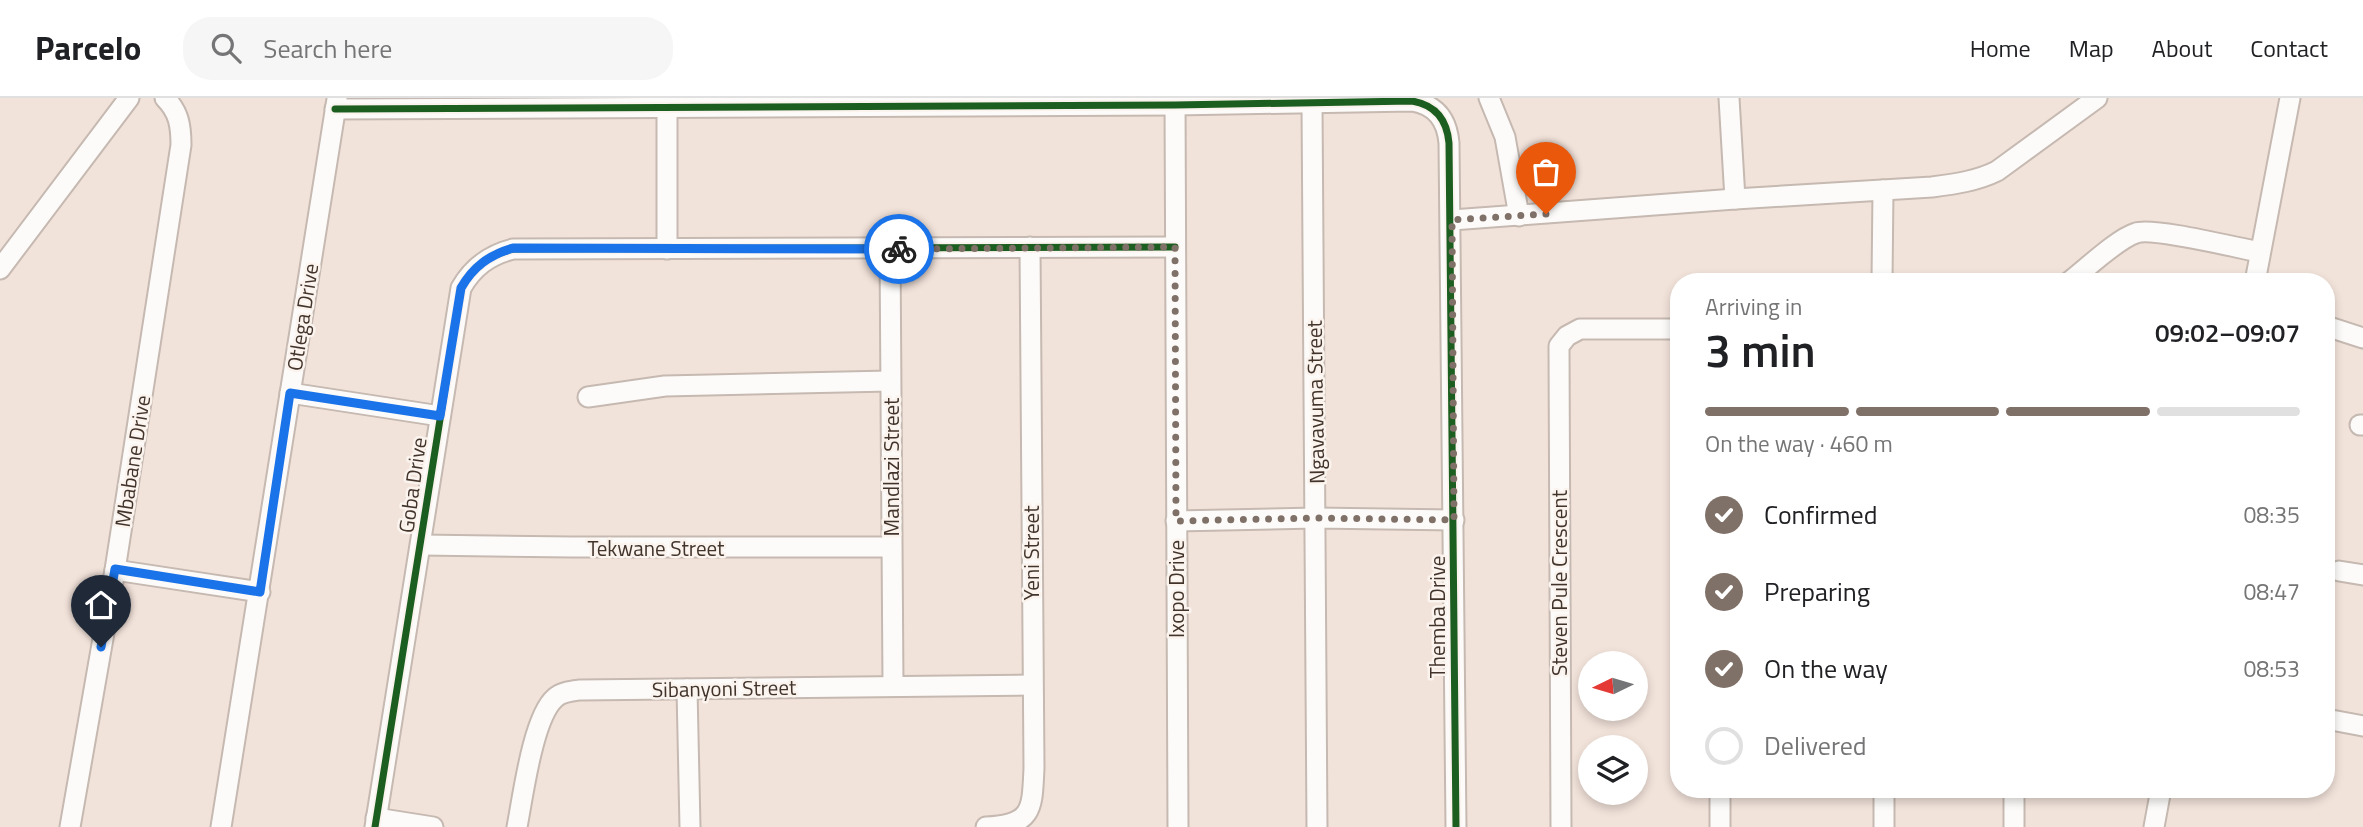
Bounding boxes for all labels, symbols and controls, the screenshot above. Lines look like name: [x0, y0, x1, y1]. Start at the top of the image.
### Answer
search box: [183, 17, 673, 80]
text: Parcelo: [35, 23, 141, 73]
icon: search: [207, 29, 245, 67]
text: Search here: [263, 29, 392, 68]
text: Home: [1970, 30, 2031, 66]
text: Map: [2069, 30, 2114, 66]
text: About: [2152, 30, 2212, 66]
text: Contact: [2250, 30, 2328, 66]
pin: [1516, 142, 1576, 214]
icon: bag: [1527, 153, 1565, 191]
courier: [864, 214, 934, 284]
icon: bike: [880, 230, 918, 268]
street label: Otlega Drive: [278, 261, 326, 373]
text: Arriving in: [1705, 289, 1802, 324]
text: 09:02–09:07: [2155, 313, 2300, 352]
text: 3 min: [1705, 315, 1816, 385]
street label: Ngavavuma Street: [1298, 319, 1332, 484]
street label: Mbabane Drive: [106, 393, 158, 529]
street label: Mandlazi Street: [875, 397, 907, 536]
text: On the way · 460 m: [1705, 426, 1893, 461]
street label: Goba Drive: [389, 435, 435, 535]
street label: Steven Pule Crescent: [1543, 489, 1575, 676]
text: Confirmed: [1764, 495, 1878, 534]
icon: check: [1705, 496, 1743, 534]
text: 08:35: [2243, 497, 2300, 532]
street label: Yeni Street: [1015, 505, 1047, 601]
street label: Tekwane Street: [588, 532, 725, 564]
street label: Ixopo Drive: [1160, 540, 1192, 638]
street label: Themba Drive: [1421, 556, 1453, 678]
text: Preparing: [1764, 572, 1870, 611]
icon: check: [1705, 573, 1743, 611]
text: 08:47: [2243, 574, 2300, 609]
pin: [71, 575, 131, 647]
icon: home: [82, 586, 120, 624]
text: On the way: [1764, 649, 1888, 688]
icon: check: [1705, 650, 1743, 688]
north arrow: [1578, 651, 1648, 721]
map controls: [1578, 651, 1648, 805]
text: 08:53: [2243, 651, 2300, 686]
street label: Sibanyoni Street: [652, 671, 797, 705]
text: Delivered: [1764, 726, 1867, 765]
button: layers: [1578, 735, 1648, 805]

